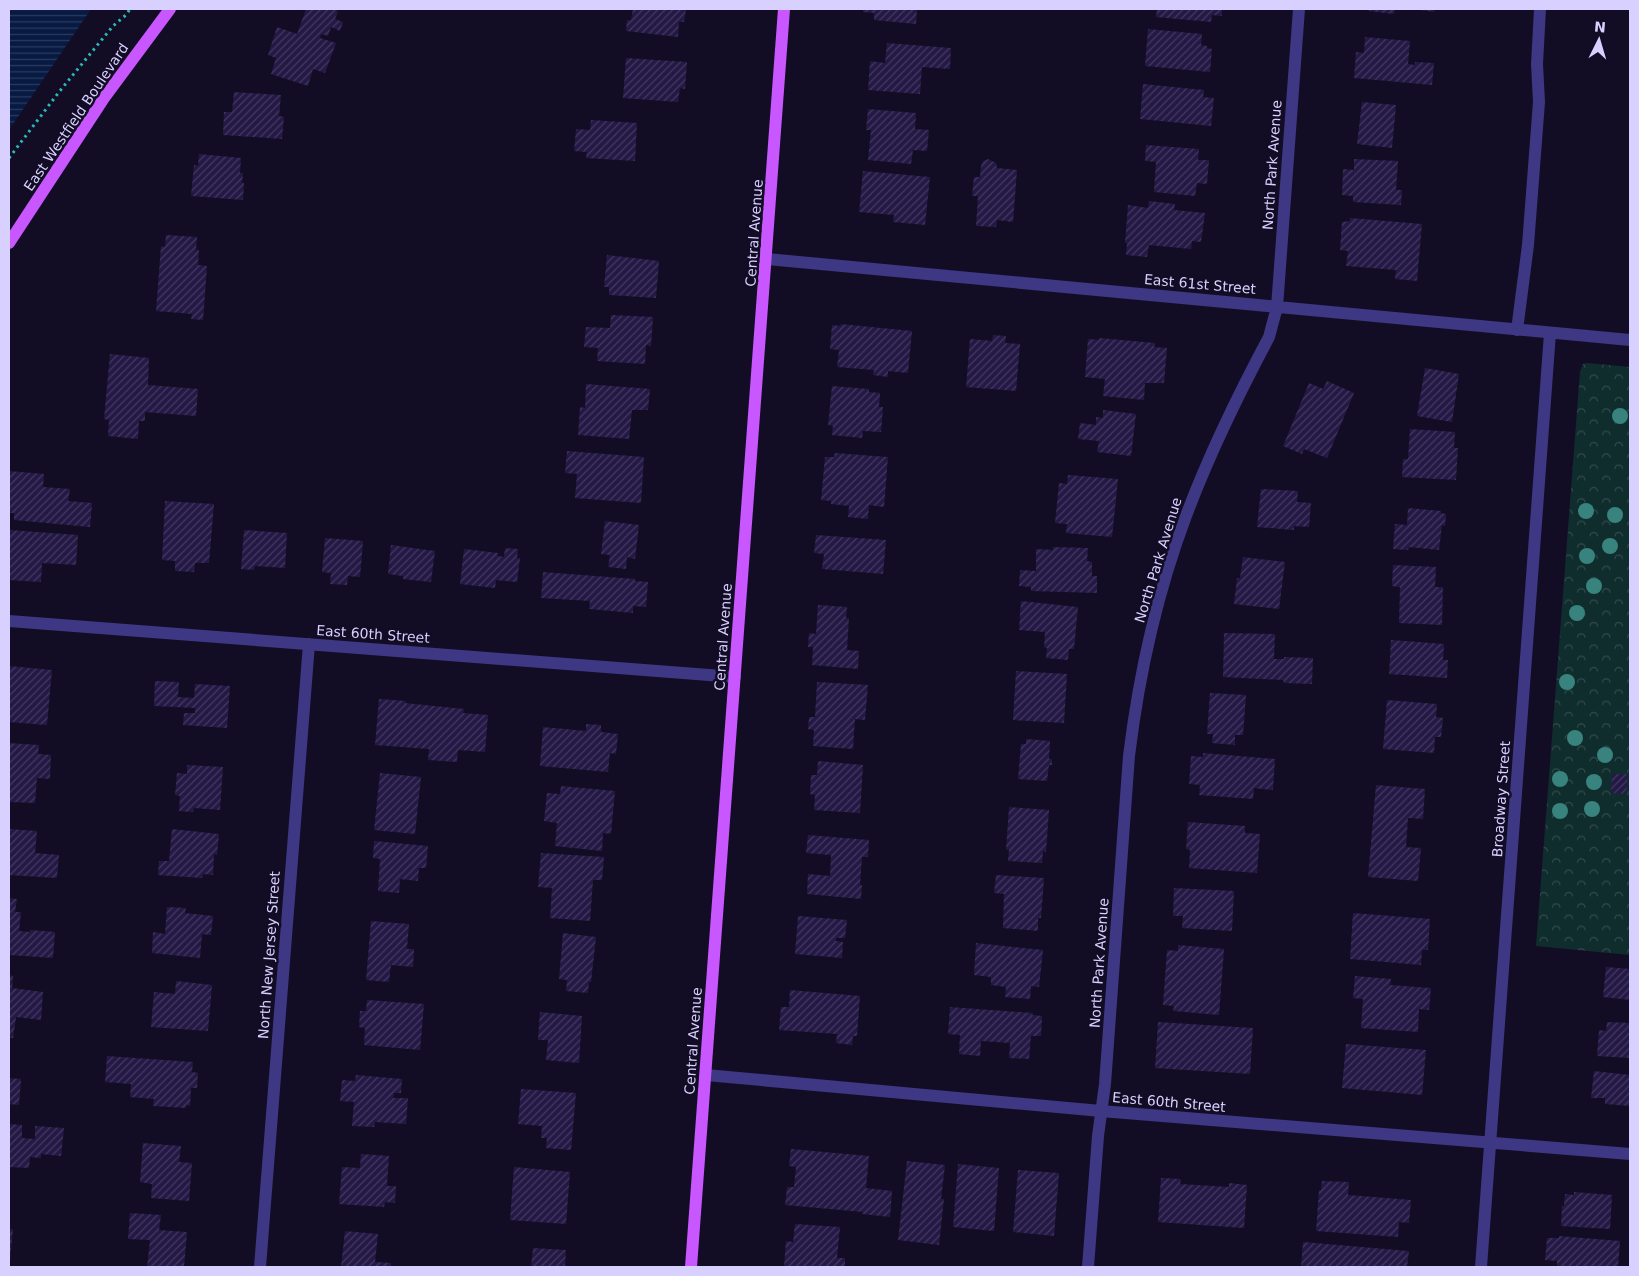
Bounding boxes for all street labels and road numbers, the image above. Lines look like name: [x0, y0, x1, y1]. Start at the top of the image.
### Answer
street label: East Westfield Boulevard: [21, 40, 131, 194]
street label: North Park Avenue: [1259, 99, 1285, 231]
street label: Central Avenue: [742, 179, 766, 287]
street label: East 61st Street: [1143, 271, 1257, 297]
street label: North Park Avenue: [1131, 495, 1185, 625]
street label: Central Avenue: [711, 583, 735, 691]
street label: East 60th Street: [316, 622, 431, 646]
street label: Broadway Street: [1489, 740, 1513, 858]
street label: North New Jersey Street: [255, 870, 283, 1039]
street label: North Park Avenue: [1086, 897, 1112, 1029]
street label: Central Avenue: [681, 987, 705, 1095]
street label: East 60th Street: [1112, 1089, 1227, 1115]

